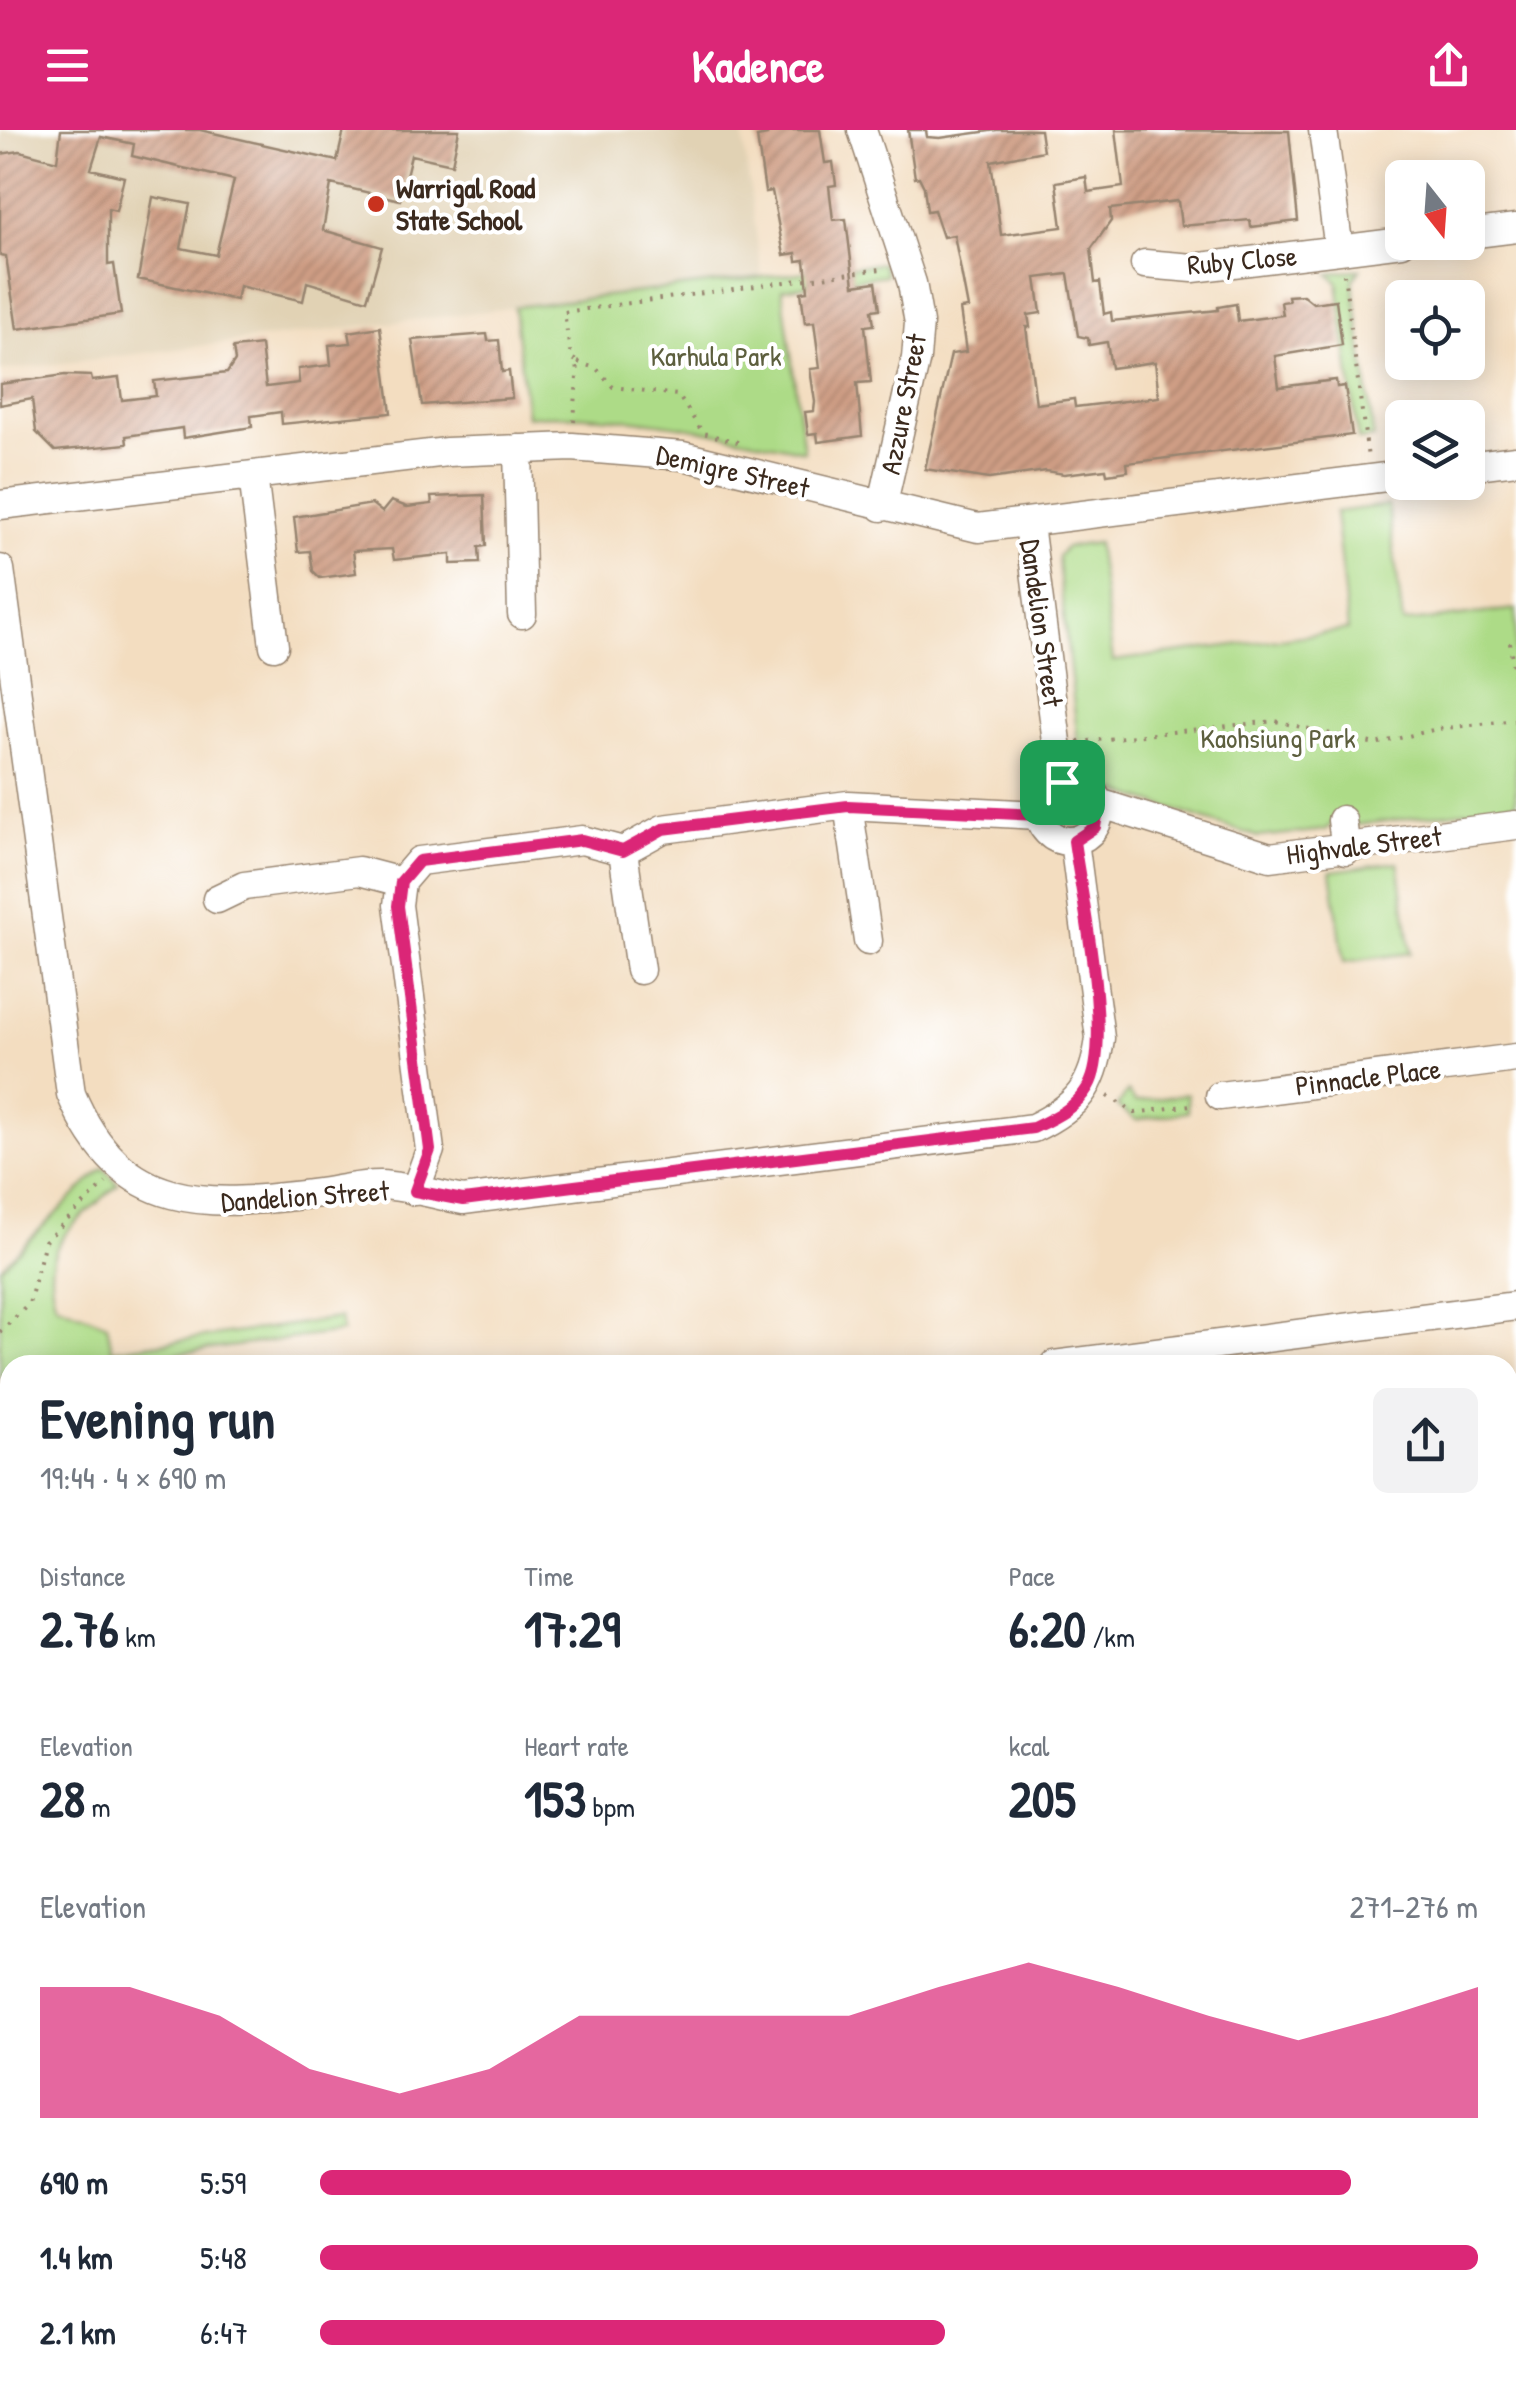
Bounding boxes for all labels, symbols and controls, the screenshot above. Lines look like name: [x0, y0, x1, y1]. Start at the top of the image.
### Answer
text: Kadence: [692, 35, 824, 96]
icon: menu: [40, 38, 95, 93]
icon: share: [1421, 38, 1476, 93]
north arrow: [1385, 160, 1485, 260]
map controls: [1385, 160, 1485, 500]
place label: Warrigal Road State School: [396, 169, 535, 239]
marker: Warrigal Road State School: [365, 193, 387, 215]
street label: Ruby Close: [1186, 236, 1298, 284]
button: locate: [1385, 280, 1485, 380]
street label: Azzure Street: [871, 330, 935, 478]
park label: Karhula Park: [650, 337, 782, 375]
button: layers: [1385, 400, 1485, 500]
street label: Demigre Street: [653, 435, 814, 507]
street label: Dandelion Street: [1011, 537, 1073, 709]
park label: Kaohsiung Park: [1200, 719, 1356, 757]
pin: [1020, 740, 1105, 825]
icon: arrive: [1035, 755, 1090, 810]
street label: Highvale Street: [1284, 817, 1444, 873]
street label: Pinnacle Place: [1293, 1049, 1443, 1105]
street label: Dandelion Street: [220, 1171, 391, 1221]
text: Evening run: [40, 1381, 275, 1455]
button: share: [1373, 1388, 1478, 1493]
text: 19:44 · 4 × 690 m: [40, 1456, 226, 1499]
text: Distance: [40, 1557, 126, 1595]
text: Time: [524, 1557, 574, 1595]
text: Pace: [1009, 1557, 1055, 1595]
text: 2.76: [40, 1595, 119, 1663]
text: 17:29: [524, 1595, 621, 1663]
text: 6:20: [1009, 1595, 1086, 1663]
text: km: [119, 1618, 156, 1656]
text: /km: [1086, 1618, 1135, 1656]
text: Elevation: [40, 1727, 133, 1765]
text: Heart rate: [524, 1727, 629, 1765]
text: kcal: [1009, 1727, 1050, 1765]
text: 28: [40, 1765, 85, 1833]
text: 153: [524, 1765, 586, 1833]
text: 205: [1009, 1765, 1076, 1833]
text: m: [85, 1788, 111, 1826]
text: bpm: [586, 1788, 635, 1826]
text: Elevation: [40, 1885, 146, 1928]
text: 271–276 m: [1349, 1885, 1478, 1928]
text: 690 m: [40, 2161, 108, 2204]
text: 5:59: [200, 2161, 246, 2204]
text: 1.4 km: [40, 2236, 113, 2279]
text: 5:48: [200, 2236, 247, 2279]
text: 2.1 km: [40, 2311, 116, 2354]
text: 6:47: [200, 2311, 248, 2354]

